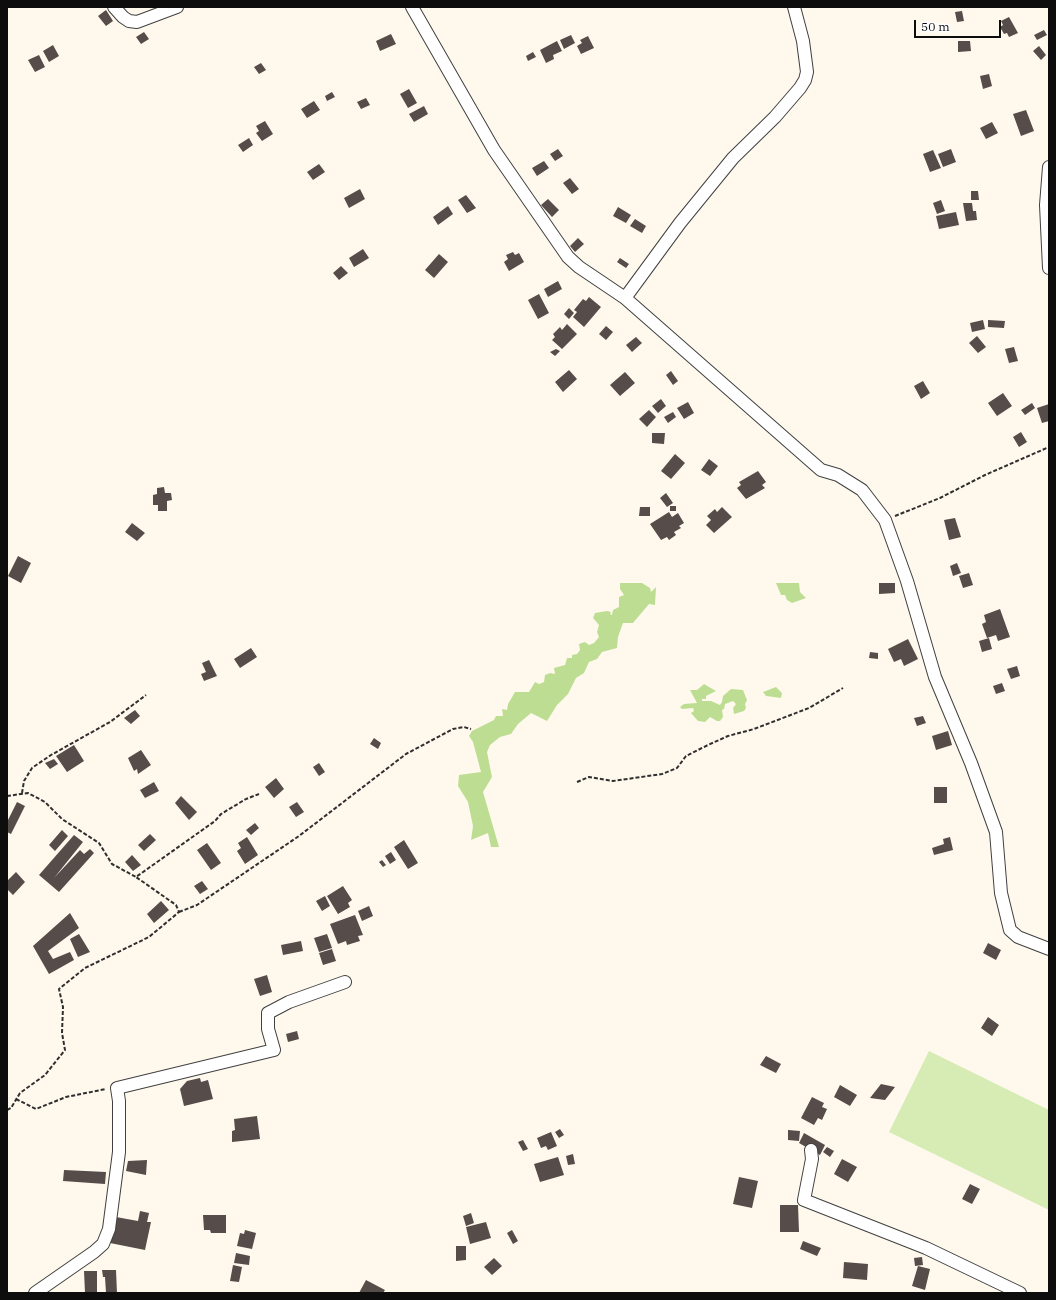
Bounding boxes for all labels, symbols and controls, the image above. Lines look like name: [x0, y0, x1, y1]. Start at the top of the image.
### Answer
scale bar: [916, 12, 1003, 38]
text: 50 m: [921, 19, 950, 34]

